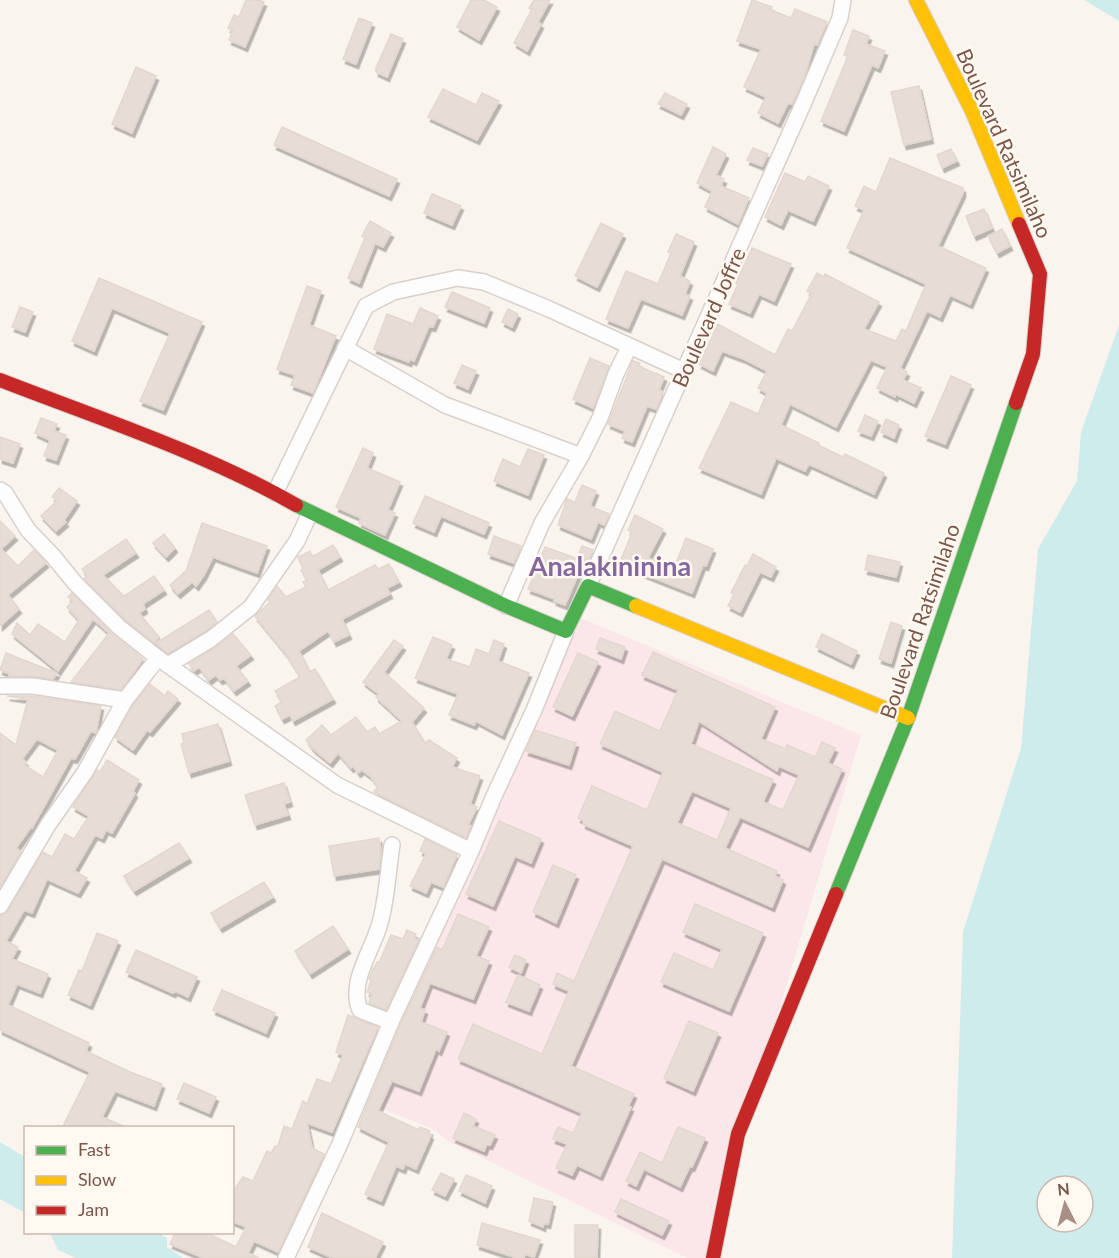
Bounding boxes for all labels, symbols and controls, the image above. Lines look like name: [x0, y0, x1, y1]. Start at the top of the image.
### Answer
street label: Boulevard Ratsimilaho: [952, 44, 1058, 242]
street label: Boulevard Joffre: [666, 243, 750, 391]
street label: Boulevard Ratsimilaho: [874, 520, 964, 722]
district label: Analakininina: [528, 549, 691, 582]
legend: [24, 1126, 234, 1234]
text: Fast: [78, 1138, 111, 1160]
text: Slow: [78, 1168, 116, 1190]
north arrow: [1035, 1174, 1095, 1234]
text: N: [1056, 1178, 1071, 1199]
text: Jam: [78, 1198, 109, 1220]

